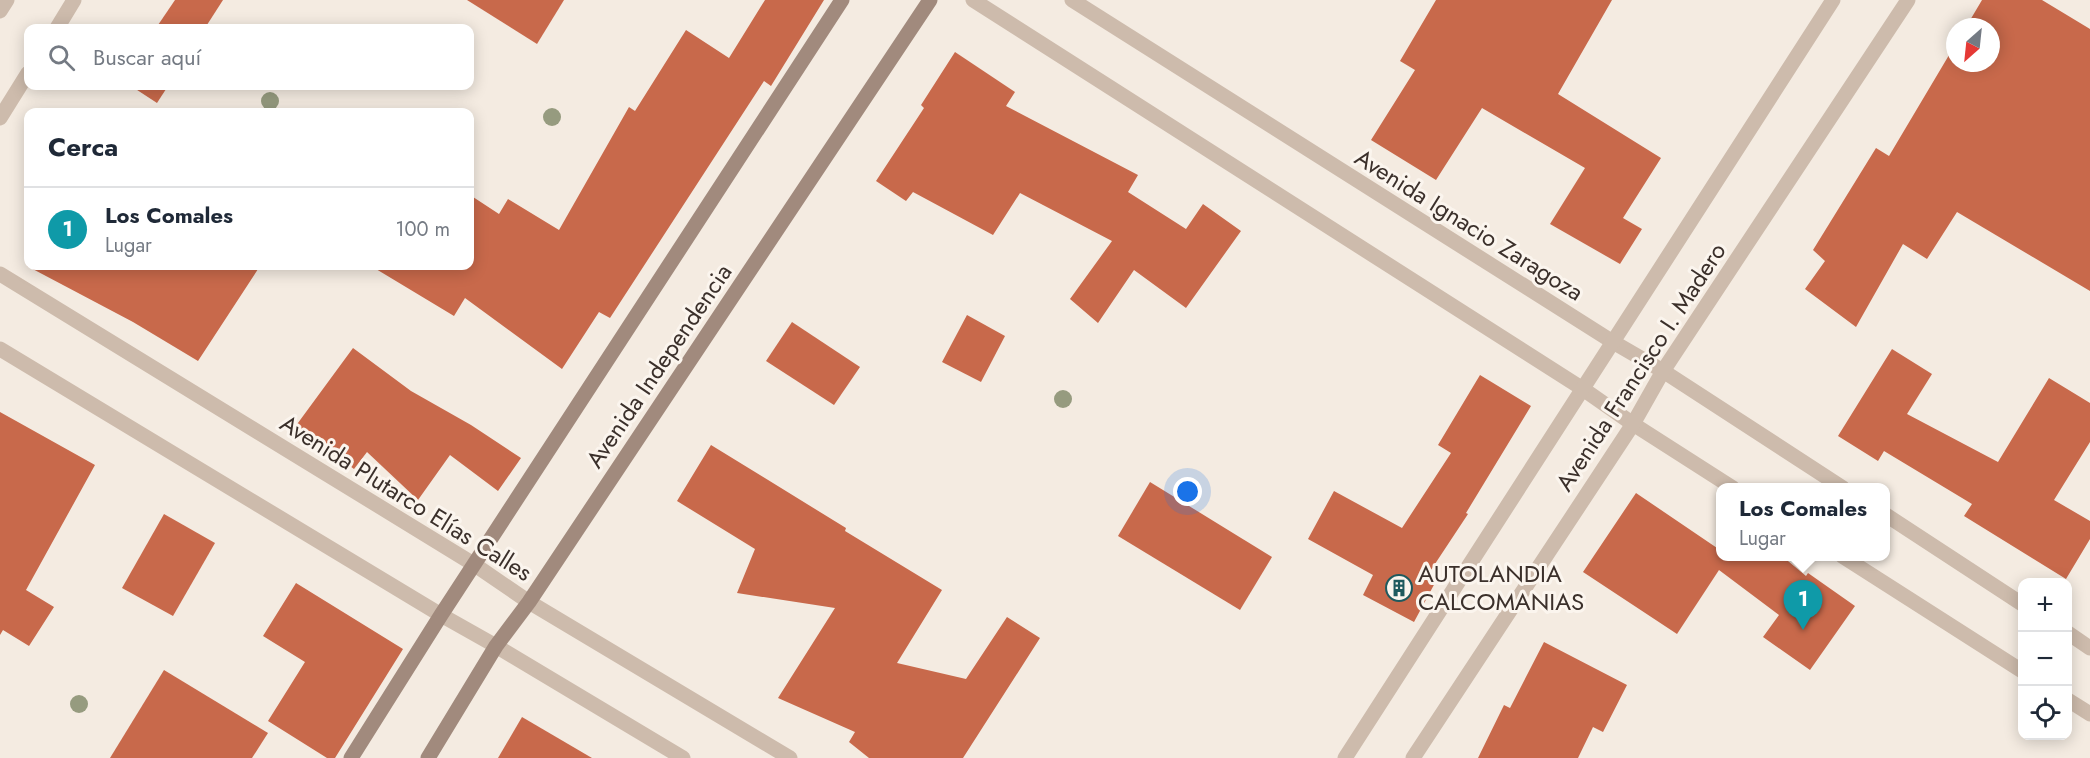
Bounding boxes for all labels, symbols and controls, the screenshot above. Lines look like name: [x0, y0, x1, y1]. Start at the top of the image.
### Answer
north arrow: [1946, 18, 2000, 72]
search box: [24, 24, 474, 90]
icon: search: [45, 41, 78, 74]
text: Buscar aquí: [93, 41, 201, 73]
text: Cerca: [48, 128, 118, 166]
street label: Avenida Ignacio Zaragoza: [1348, 140, 1590, 309]
text: Los Comales: [105, 199, 233, 231]
text: 1: [62, 215, 73, 244]
text: 100 m: [395, 215, 450, 244]
text: Lugar: [105, 231, 152, 260]
street label: Avenida Francisco I. Madero: [1547, 236, 1734, 498]
street label: Avenida Independencia: [577, 257, 740, 475]
street label: Avenida Plutarco Elías Calles: [274, 406, 539, 590]
your location: [1173, 477, 1202, 506]
popup: [1716, 483, 1890, 561]
text: Los Comales: [1739, 492, 1867, 524]
text: Lugar: [1739, 524, 1786, 553]
place label: AUTOLANDIA CALCOMANIAS: [1418, 556, 1584, 619]
building icon: AUTOLANDIA CALCOMANIAS: [1384, 573, 1414, 603]
map controls: [2018, 578, 2072, 740]
button: +: [2018, 578, 2072, 632]
pin: 1: [1784, 580, 1822, 630]
button: −: [2018, 632, 2072, 686]
button: locate: [2018, 686, 2072, 740]

